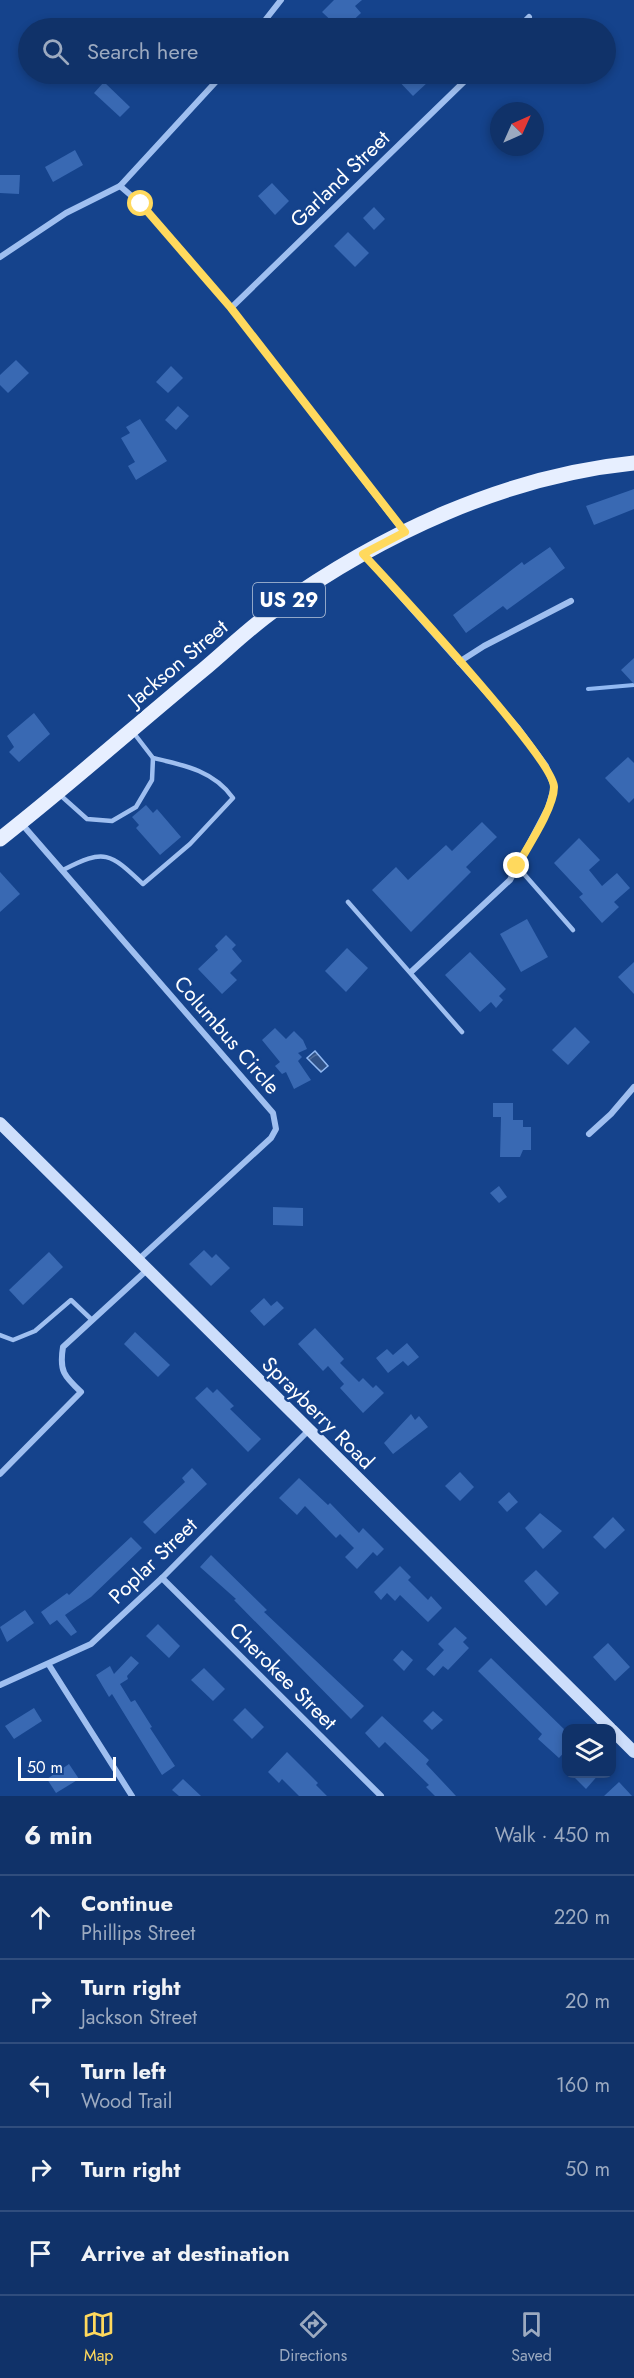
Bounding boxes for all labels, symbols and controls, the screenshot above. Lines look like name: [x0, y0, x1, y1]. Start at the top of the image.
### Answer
search box: [18, 18, 616, 84]
icon: search: [39, 35, 72, 68]
text: Search here: [87, 35, 198, 67]
north arrow: [490, 102, 544, 156]
street label: Garland Street: [284, 124, 396, 234]
route start: [127, 190, 153, 216]
road number: US 29: [253, 583, 325, 617]
street label: Jackson Street: [119, 612, 234, 716]
route end: [503, 852, 529, 878]
street label: Columbus Circle: [167, 969, 287, 1101]
street label: Sprayberry Road: [255, 1350, 381, 1476]
street label: Poplar Street: [102, 1511, 204, 1611]
street label: Cherokee Street: [222, 1615, 344, 1737]
map controls: [562, 1724, 616, 1778]
button: layers: [562, 1724, 616, 1778]
scale bar: [18, 1754, 116, 1782]
text: 50 m: [27, 1756, 63, 1779]
text: 6 min: [24, 1816, 93, 1854]
text: Walk · 450 m: [495, 1821, 610, 1850]
text: Continue: [81, 1887, 173, 1919]
icon: ahead: [24, 1901, 57, 1934]
text: 220 m: [554, 1903, 610, 1932]
text: Phillips Street: [81, 1919, 195, 1948]
text: Turn right: [81, 1971, 181, 2003]
icon: right: [24, 1985, 57, 2018]
text: 20 m: [565, 1987, 610, 2016]
text: Jackson Street: [81, 2003, 197, 2032]
text: Turn left: [81, 2055, 166, 2087]
icon: left: [24, 2069, 57, 2102]
text: 160 m: [556, 2071, 610, 2100]
text: Wood Trail: [81, 2087, 172, 2116]
icon: right: [24, 2153, 57, 2186]
text: Turn right: [81, 2153, 181, 2185]
text: 50 m: [565, 2155, 610, 2184]
icon: arrive: [24, 2237, 57, 2270]
text: Arrive at destination: [81, 2237, 290, 2269]
tab: Map: [82, 2308, 115, 2367]
tab: Directions: [279, 2308, 347, 2367]
tab: Saved: [511, 2308, 552, 2367]

